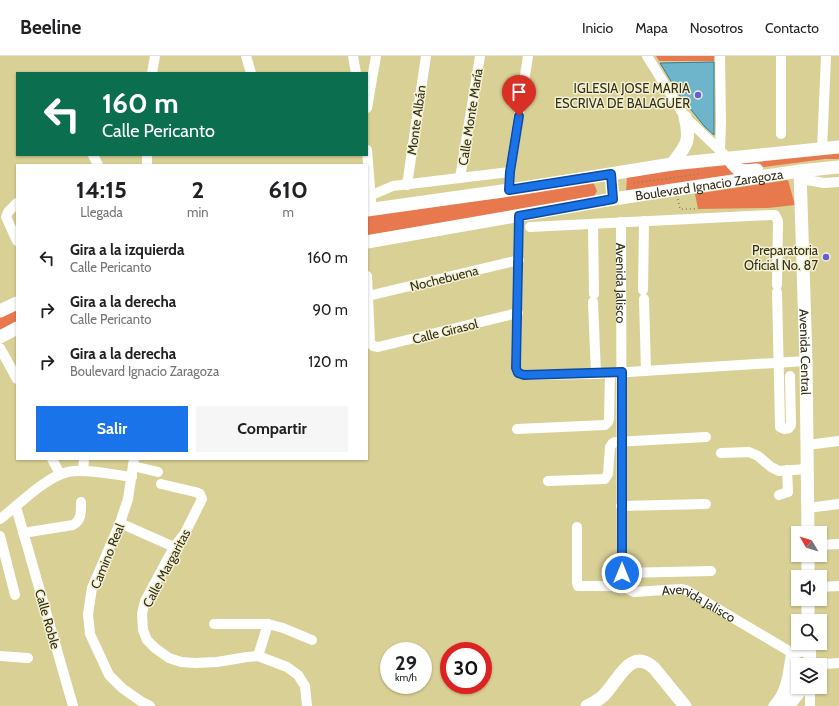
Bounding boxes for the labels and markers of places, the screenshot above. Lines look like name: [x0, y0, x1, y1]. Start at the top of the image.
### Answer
pin: [502, 75, 536, 116]
place label: IGLESIA JOSE MARIA ESCRIVA DE BALAGUER: [555, 80, 690, 111]
marker: IGLESIA JOSE MARIA ESCRIVA DE BALAGUER: [693, 90, 703, 100]
place label: Preparatoria Oficial No. 87: [744, 242, 819, 273]
marker: Preparatoria Oficial No. 87: [821, 252, 831, 262]

